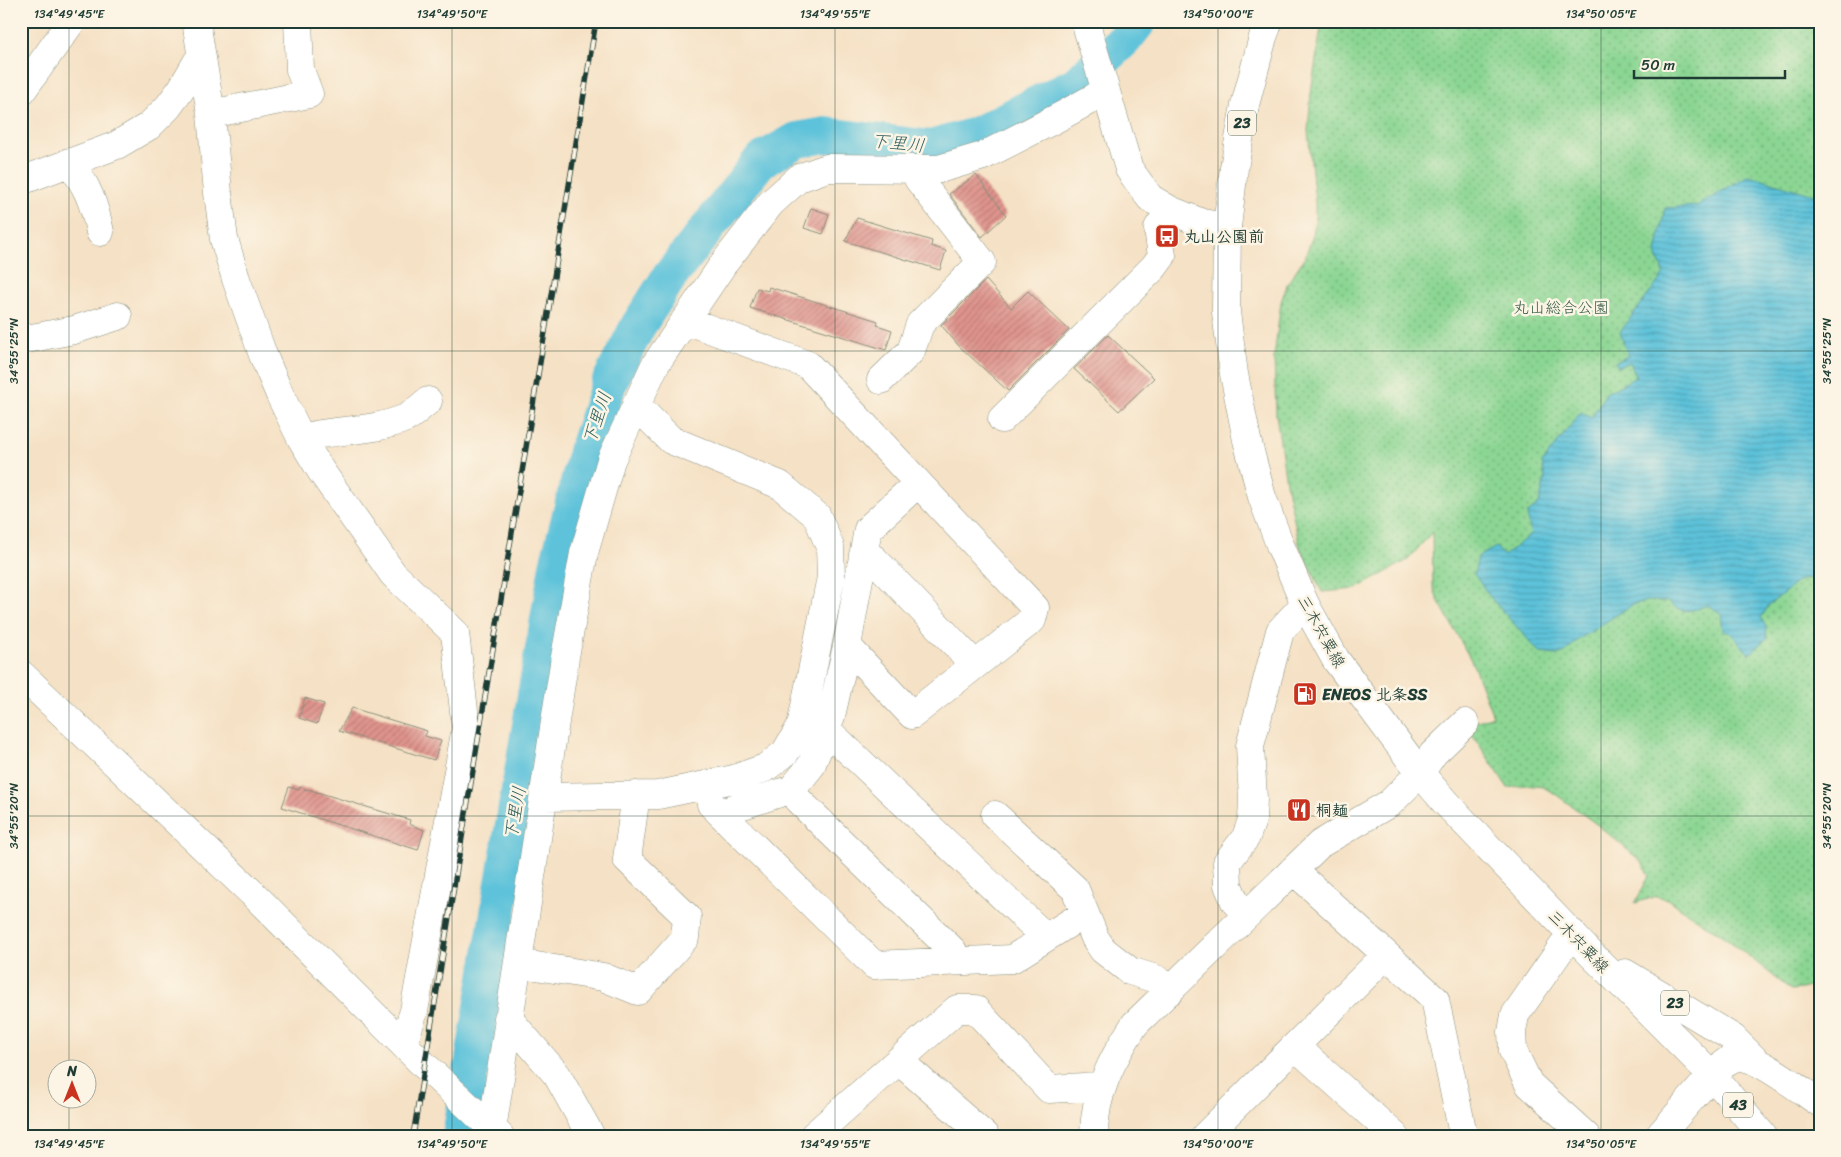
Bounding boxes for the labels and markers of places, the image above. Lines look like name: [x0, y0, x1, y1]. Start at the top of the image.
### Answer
place label: 丸山公園前: [1184, 222, 1264, 251]
bus stop icon: 丸山公園前: [1154, 223, 1180, 249]
place label: ENEOS 北条SS: [1322, 680, 1428, 709]
fuel station icon: ENEOS 北条SS: [1292, 681, 1318, 707]
place label: 桐麺: [1316, 796, 1348, 825]
restaurant icon: 桐麺: [1286, 797, 1312, 823]

